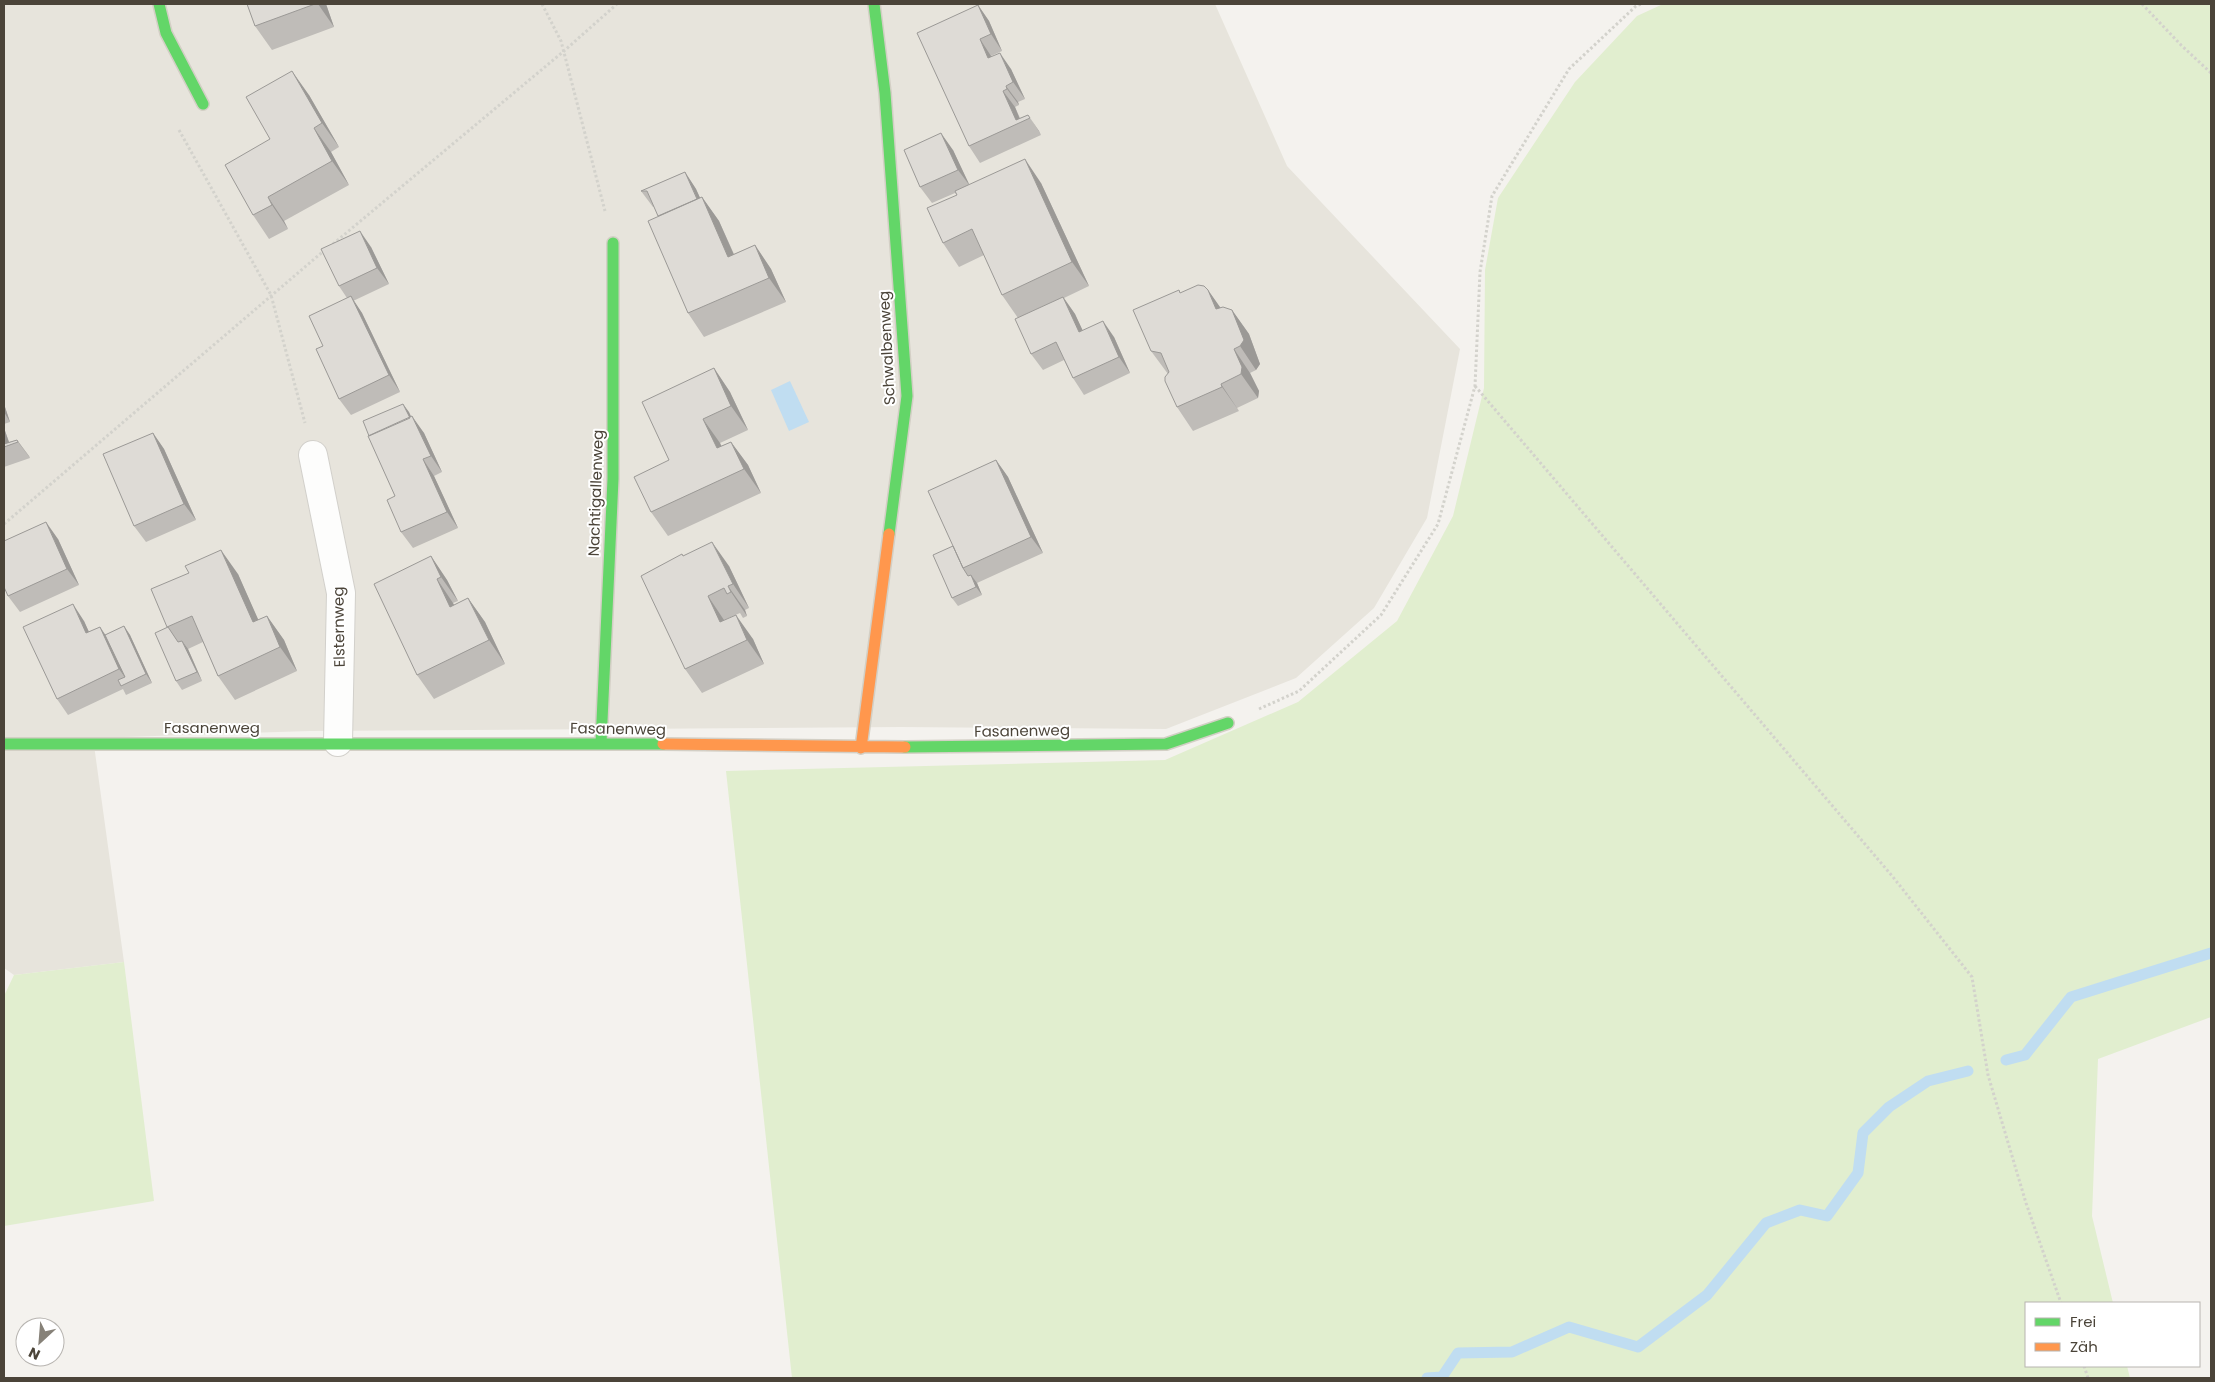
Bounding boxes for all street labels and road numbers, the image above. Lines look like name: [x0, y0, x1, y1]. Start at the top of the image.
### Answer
street label: Schwalbenweg: [873, 290, 900, 406]
street label: Nachtigallenweg: [583, 429, 608, 557]
street label: Elsternweg: [327, 586, 350, 668]
street label: Fasanenweg: [164, 717, 260, 738]
street label: Fasanenweg: [570, 717, 666, 740]
street label: Fasanenweg: [974, 719, 1070, 742]

